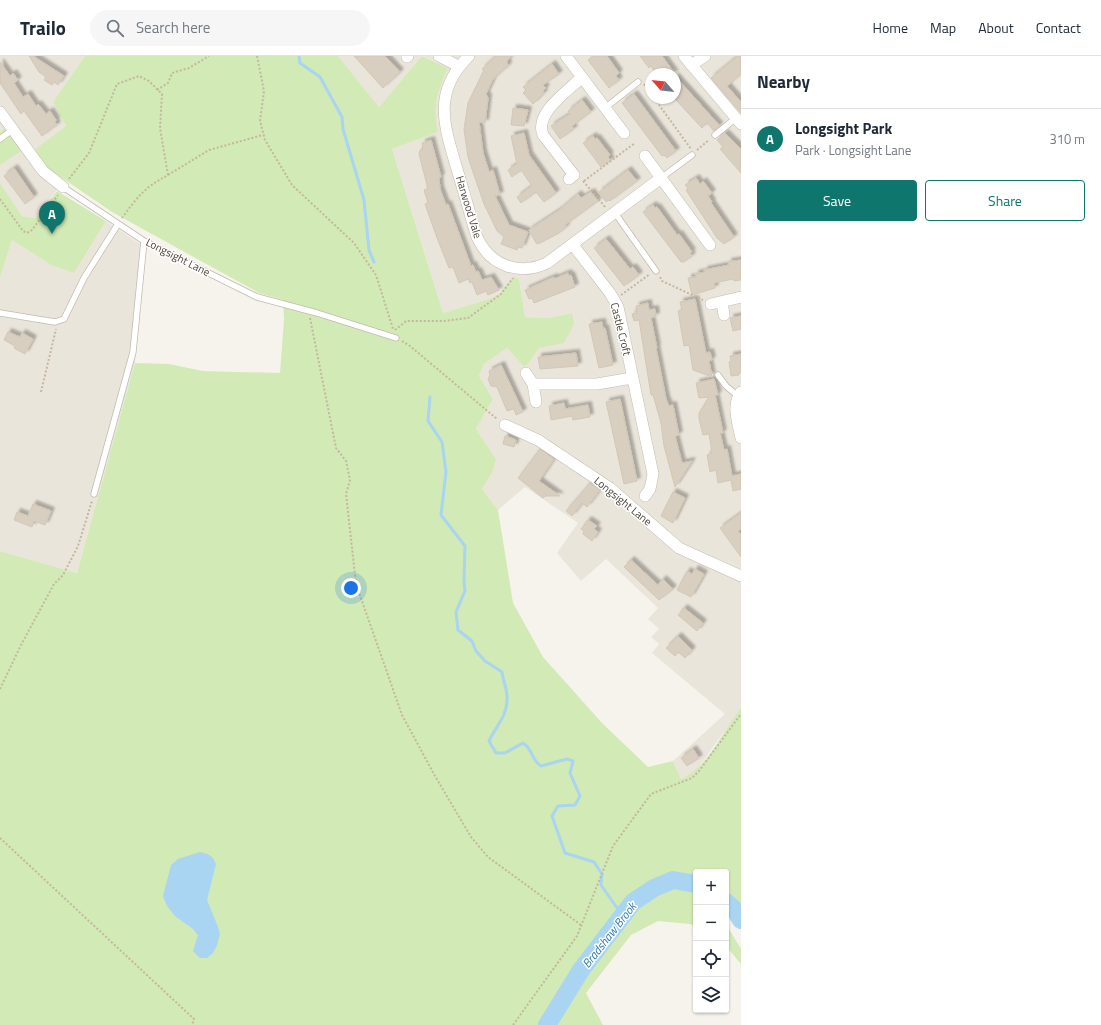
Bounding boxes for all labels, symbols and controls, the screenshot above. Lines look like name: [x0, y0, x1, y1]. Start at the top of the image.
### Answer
search box: [90, 10, 370, 46]
text: Trailo: [20, 13, 66, 42]
text: Search here: [136, 16, 210, 39]
icon: search: [104, 17, 126, 39]
text: Home: [873, 17, 908, 38]
text: Map: [930, 17, 956, 38]
text: About: [978, 17, 1014, 38]
text: Contact: [1036, 17, 1081, 38]
north arrow: [645, 68, 681, 104]
text: Nearby: [757, 69, 810, 95]
text: Longsight Park: [795, 117, 892, 140]
text: A: [766, 129, 774, 149]
text: 310 m: [1049, 129, 1085, 149]
text: Park · Longsight Lane: [795, 140, 911, 160]
street label: Harwood Vale: [452, 174, 486, 241]
button: Save: [757, 180, 917, 221]
button: Share: [925, 180, 1085, 221]
pin: A: [39, 201, 65, 234]
street label: Longsight Lane: [143, 234, 213, 280]
street label: Castle Croft: [607, 301, 635, 357]
street label: Longsight Lane: [591, 473, 656, 530]
your location: [341, 578, 361, 598]
map controls: [693, 869, 729, 1013]
button: +: [693, 869, 729, 905]
water label: Bradshaw Brook: [577, 897, 642, 972]
button: −: [693, 905, 729, 941]
button: locate: [693, 941, 729, 977]
button: layers: [693, 977, 729, 1013]

